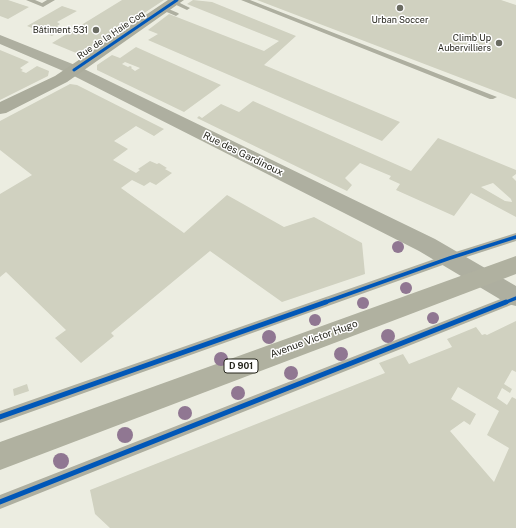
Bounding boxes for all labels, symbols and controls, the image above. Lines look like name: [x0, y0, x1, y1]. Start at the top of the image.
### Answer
marker: Urban Soccer: [395, 3, 405, 13]
street label: Rue de la Haie Coq: [75, 8, 147, 62]
place label: Urban Soccer: [372, 15, 428, 25]
place label: Bâtiment 531: [33, 25, 88, 35]
marker: Bâtiment 531: [91, 25, 101, 35]
place label: Climb Up Aubervilliers: [438, 33, 491, 54]
marker: Climb Up Aubervilliers: [494, 38, 504, 48]
street label: Rue des Gardinoux: [201, 129, 285, 179]
street label: Avenue Victor Hugo: [269, 318, 359, 360]
road number: D 901: [224, 359, 258, 373]

